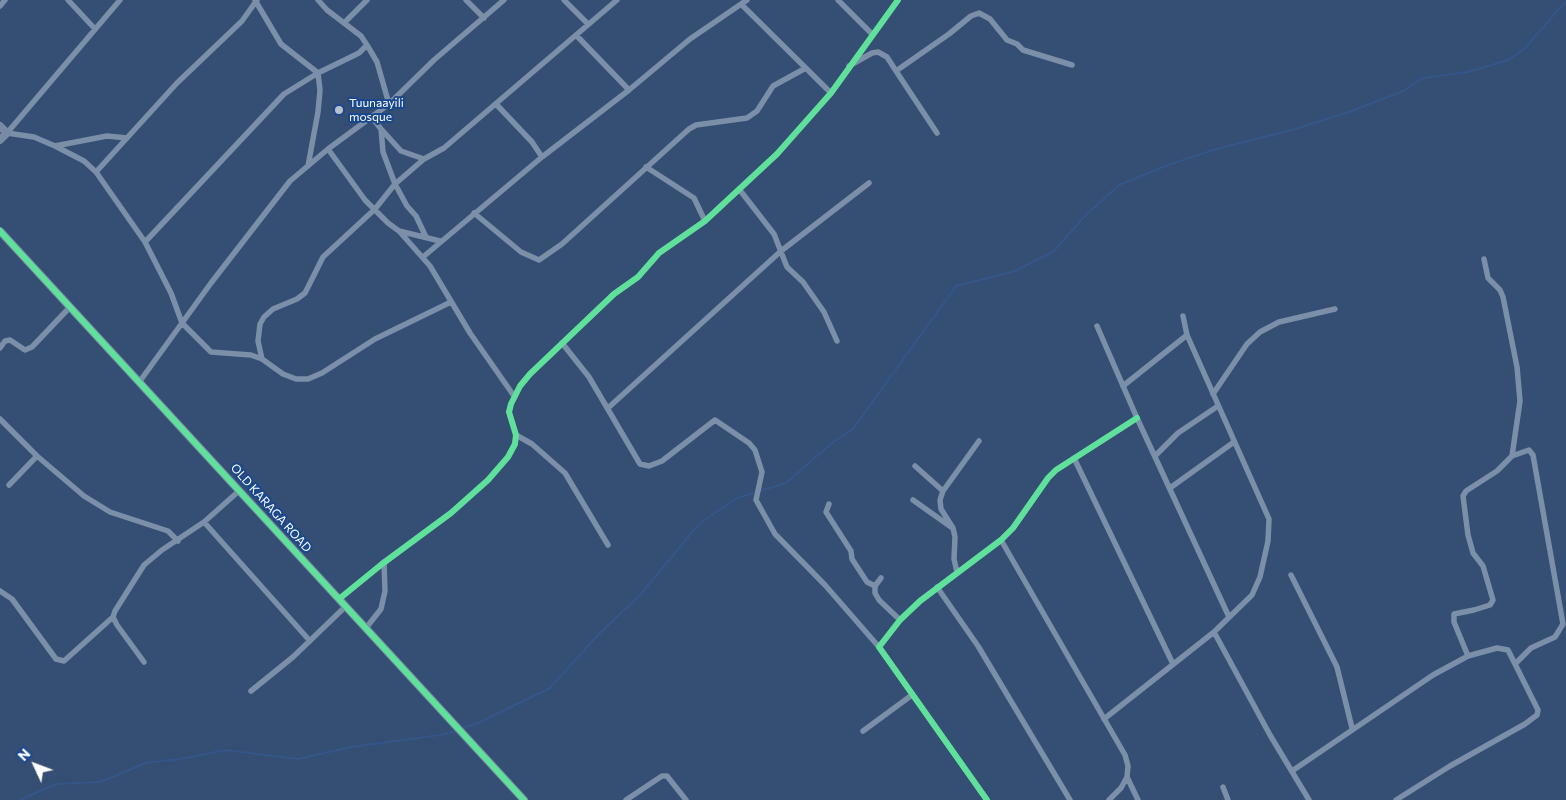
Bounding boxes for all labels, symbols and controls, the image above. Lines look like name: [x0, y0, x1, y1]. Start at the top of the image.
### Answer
place label: Tuunaayili mosque: [349, 96, 404, 124]
marker: Tuunaayili mosque: [333, 104, 345, 116]
street label: OLD KARAGA ROAD: [228, 461, 314, 555]
north arrow: [10, 740, 60, 790]
text: N: [14, 745, 33, 764]

